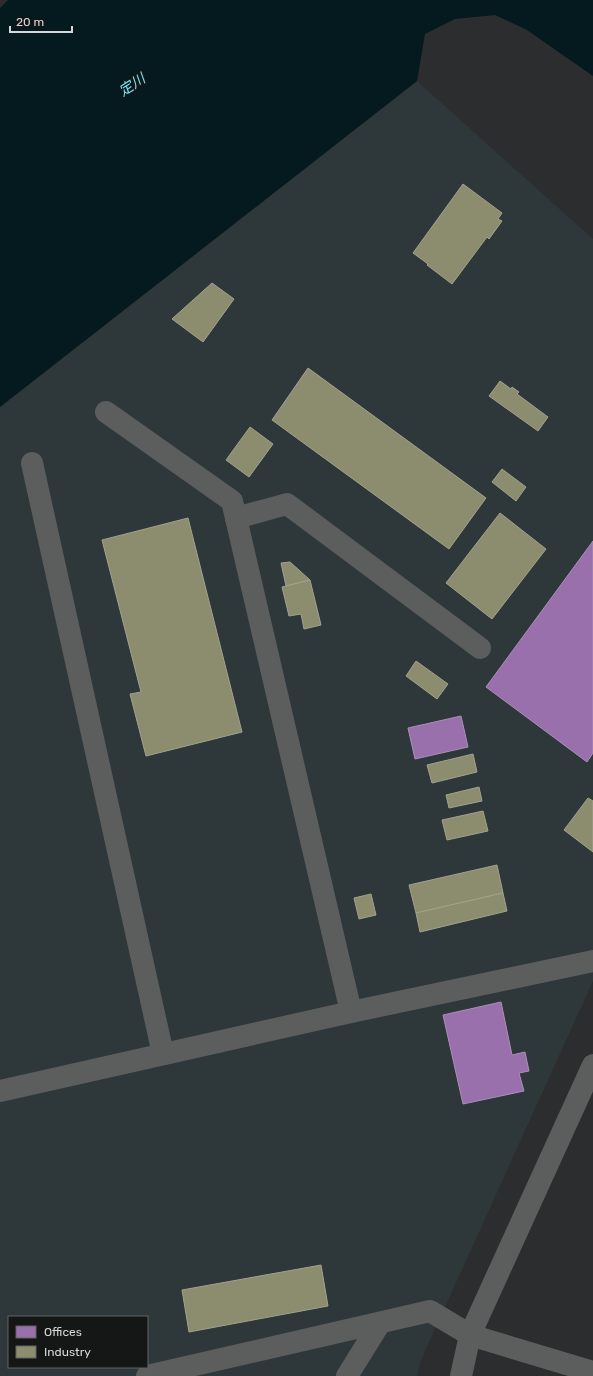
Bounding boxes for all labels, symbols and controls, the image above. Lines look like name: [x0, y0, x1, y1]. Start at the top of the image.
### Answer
scale bar: [10, 8, 72, 34]
text: 20 m: [16, 15, 44, 29]
water label: 定川: [116, 69, 150, 100]
legend: [8, 1316, 148, 1368]
text: Offices: [44, 1325, 82, 1339]
text: Industry: [44, 1345, 91, 1359]

